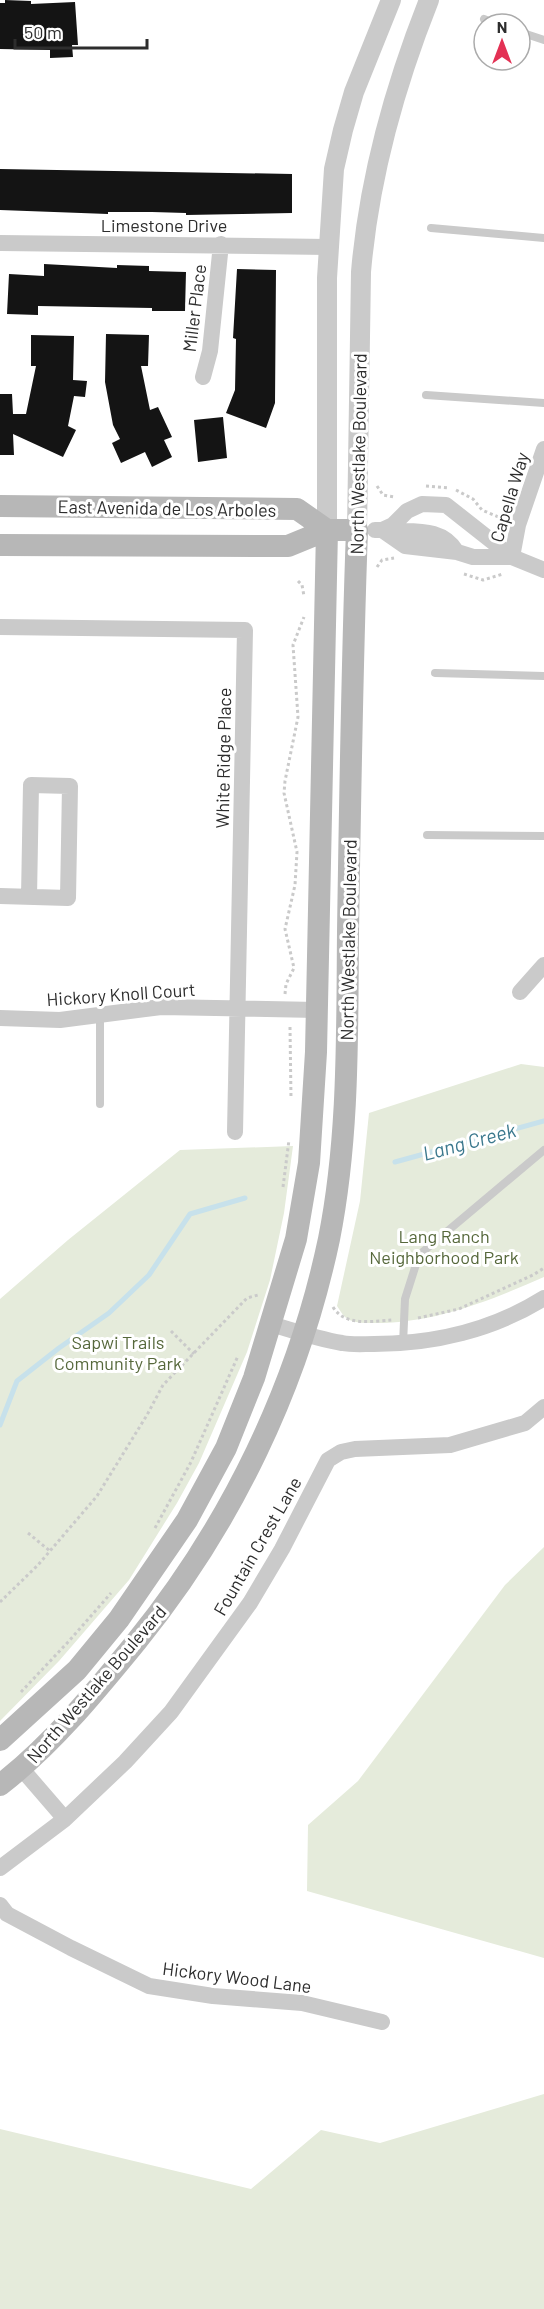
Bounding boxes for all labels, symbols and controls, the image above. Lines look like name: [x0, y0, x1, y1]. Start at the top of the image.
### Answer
scale bar: [15, 12, 147, 50]
north arrow: [472, 12, 532, 72]
text: N: [497, 17, 507, 36]
text: 50 m: [24, 21, 62, 43]
street label: Limestone Drive: [101, 214, 227, 236]
street label: Miller Place: [178, 263, 210, 353]
street label: North Westlake Boulevard: [345, 353, 371, 555]
street label: Capella Way: [485, 449, 533, 545]
street label: East Avenida de Los Arboles: [58, 495, 276, 521]
street label: White Ridge Place: [211, 687, 235, 829]
street label: North Westlake Boulevard: [335, 839, 361, 1041]
street label: Hickory Knoll Court: [46, 978, 196, 1010]
water label: Lang Creek: [420, 1117, 518, 1165]
park label: Lang Ranch Neighborhood Park: [369, 1225, 519, 1268]
park label: Sapwi Trails Community Park: [54, 1331, 182, 1374]
street label: Fountain Crest Lane: [208, 1473, 306, 1619]
street label: North Westlake Boulevard: [22, 1601, 170, 1767]
street label: Hickory Wood Lane: [161, 1957, 313, 1997]

